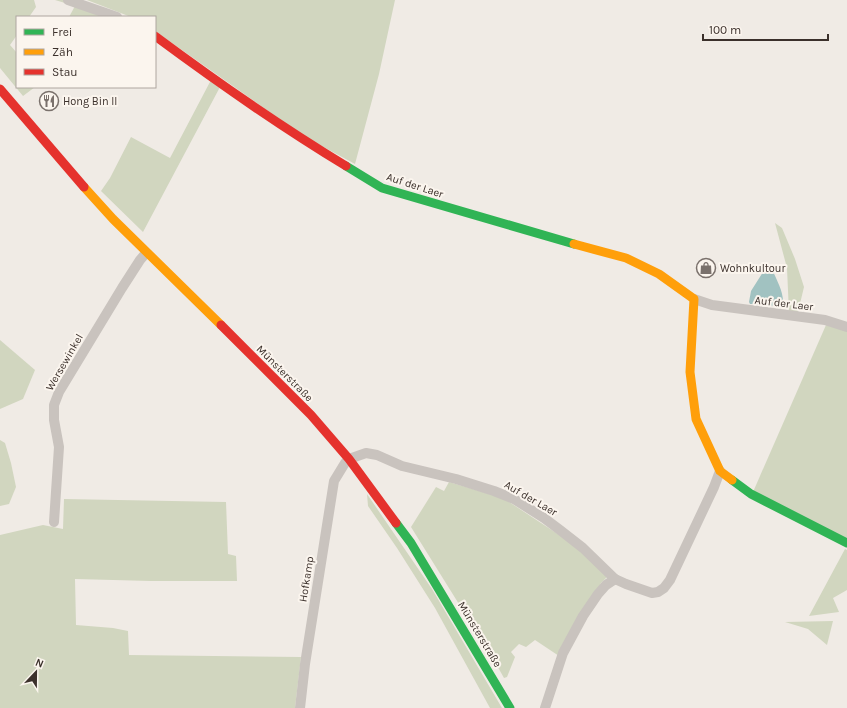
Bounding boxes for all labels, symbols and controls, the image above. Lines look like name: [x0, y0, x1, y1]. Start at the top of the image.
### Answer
legend: [16, 16, 156, 88]
scale bar: [703, 16, 828, 42]
text: 100 m: [709, 23, 741, 37]
text: Frei: [52, 25, 72, 39]
text: Zäh: [52, 45, 73, 59]
text: Stau: [52, 65, 78, 79]
restaurant icon: Hong Bin II: [38, 90, 60, 112]
place label: Hong Bin II: [63, 95, 117, 108]
street label: Auf der Laer: [385, 170, 445, 201]
shop icon: Wohnkultour: [695, 257, 717, 279]
place label: Wohnkultour: [720, 262, 786, 275]
street label: Auf der Laer: [754, 293, 814, 314]
street label: Wersewinkel: [43, 332, 86, 393]
street label: Münsterstraße: [254, 342, 316, 405]
street label: Auf der Laer: [502, 478, 560, 519]
street label: Hofkamp: [296, 555, 317, 603]
street label: Münsterstraße: [455, 599, 505, 670]
north arrow: [16, 652, 56, 692]
text: N: [33, 656, 46, 671]

